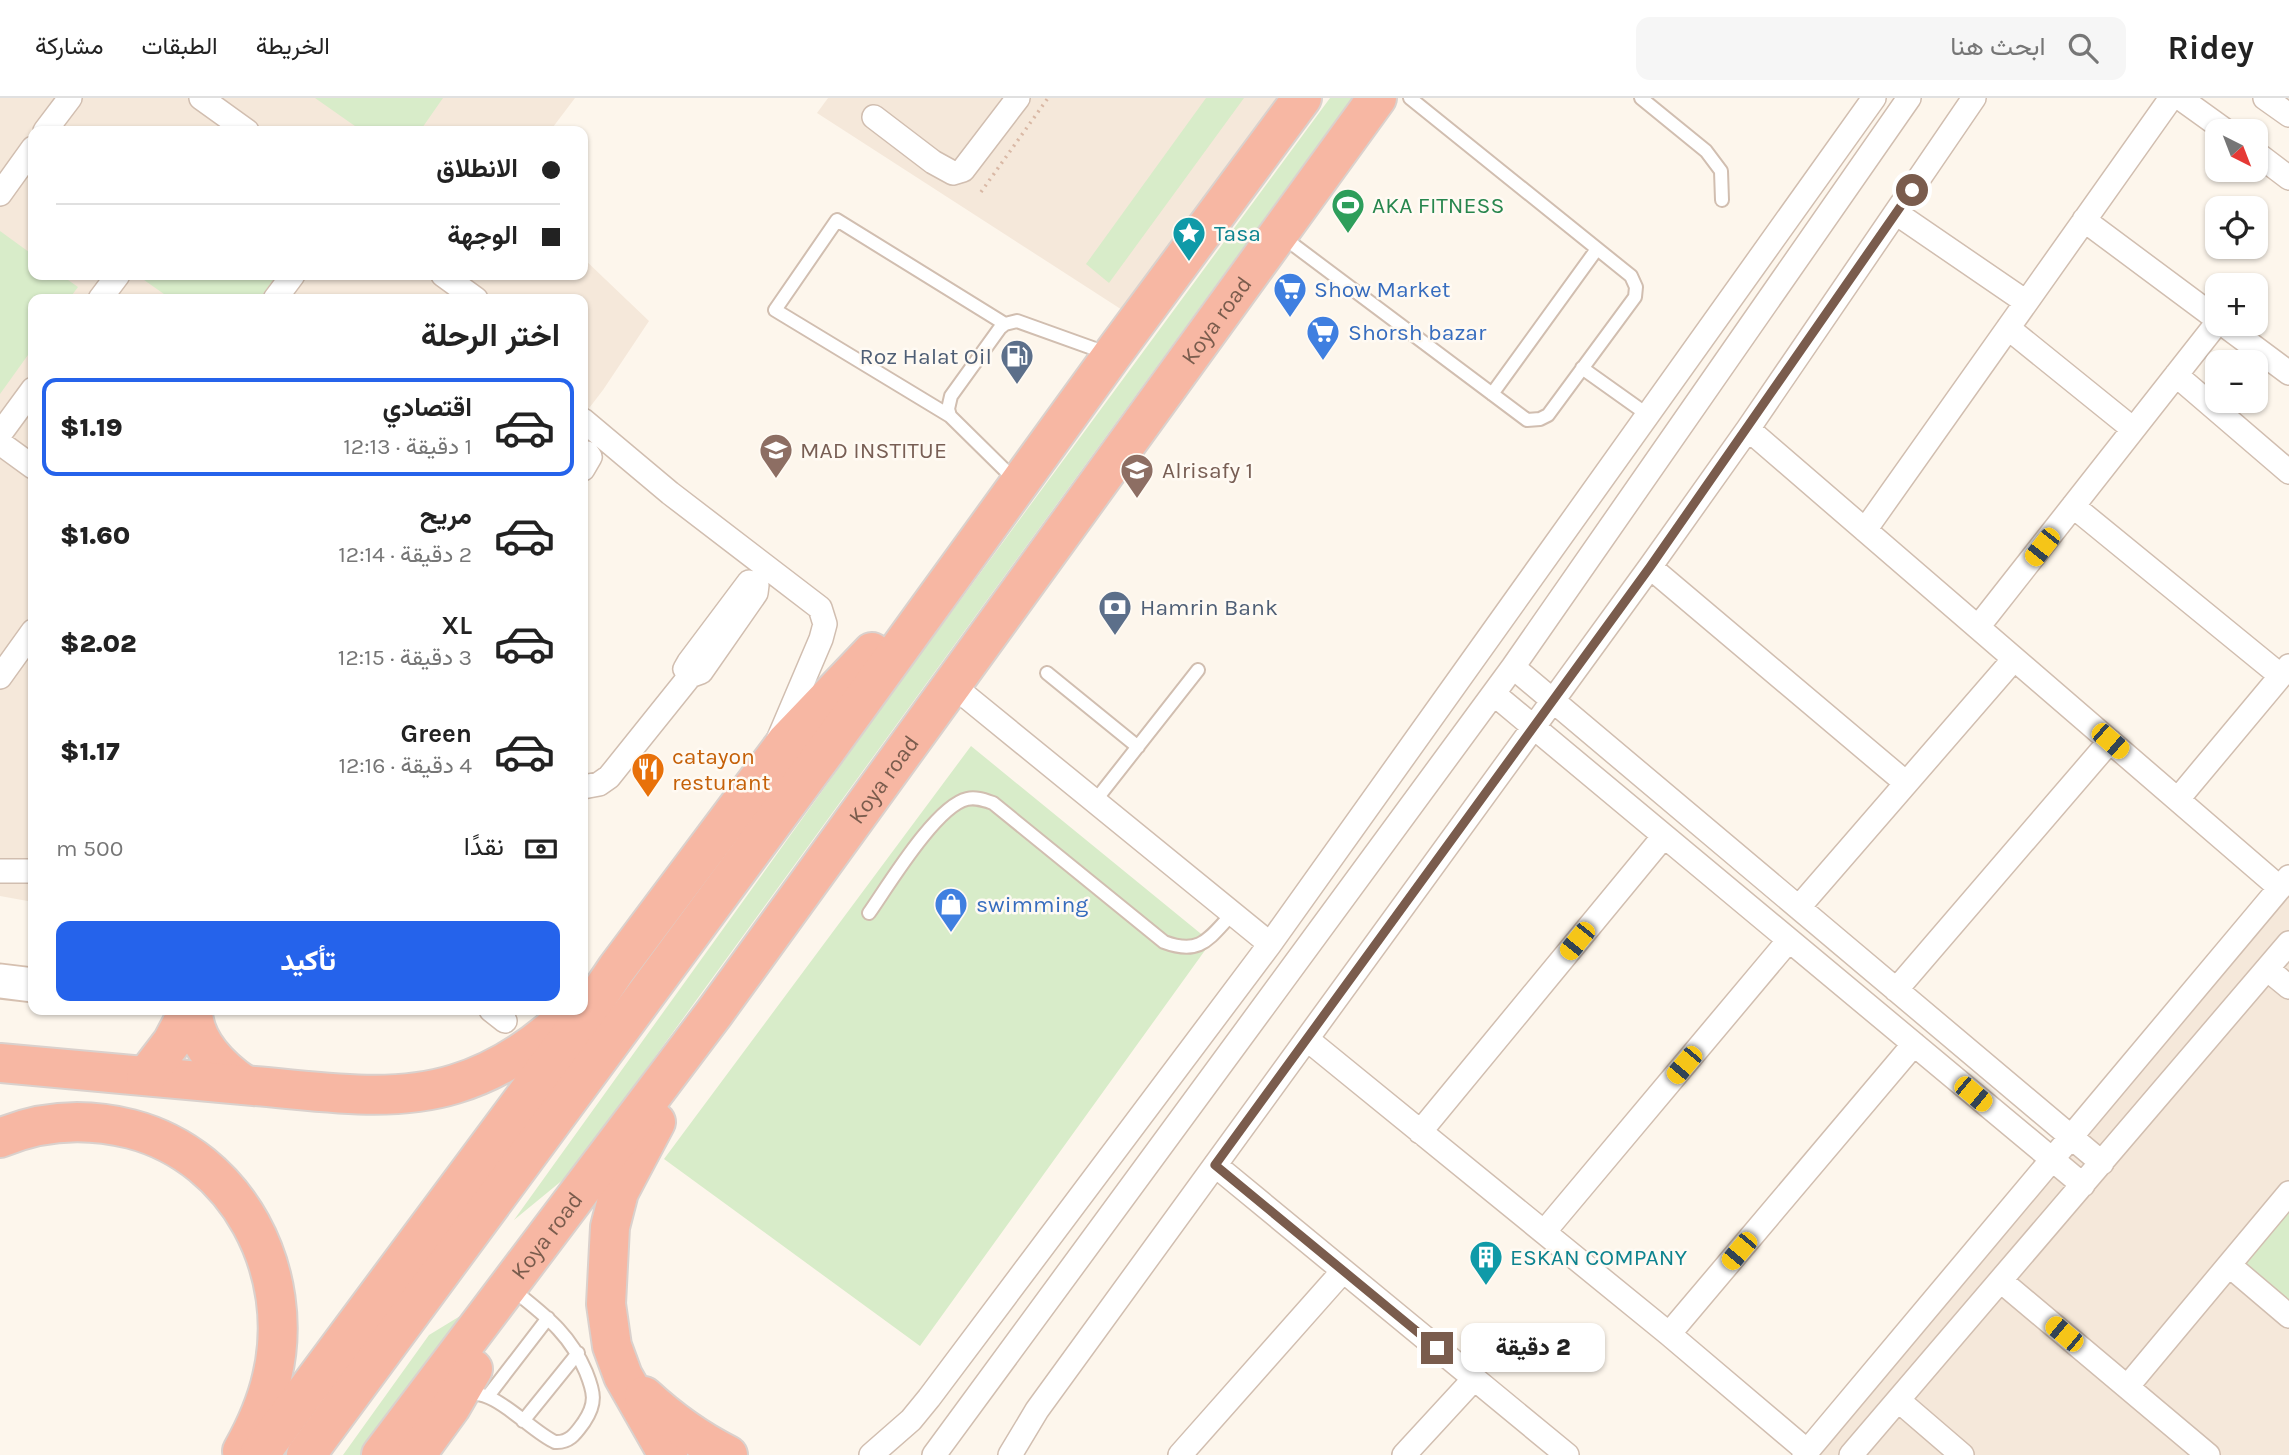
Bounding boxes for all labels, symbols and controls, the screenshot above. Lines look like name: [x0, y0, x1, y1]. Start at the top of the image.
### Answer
search box: [1636, 17, 2126, 80]
icon: search: [2064, 29, 2102, 67]
text: Ridey: [2168, 29, 2254, 67]
text: ابحث هنا: [1950, 31, 2046, 62]
text: مشاركة: [35, 32, 103, 60]
text: الطبقات: [141, 32, 218, 60]
text: الخريطة: [256, 32, 330, 60]
north arrow: [2205, 119, 2268, 182]
map controls: [2205, 119, 2268, 413]
text: الانطلاق: [436, 153, 518, 184]
route start: [1896, 174, 1928, 206]
sports icon: AKA FITNESS: [1329, 186, 1367, 235]
place label: AKA FITNESS: [1372, 192, 1504, 219]
button: locate: [2205, 196, 2268, 259]
place icon: Tasa: [1170, 214, 1208, 263]
text: الوجهة: [447, 220, 518, 251]
place label: Tasa: [1214, 220, 1261, 247]
supermarket icon: Show Market: [1271, 270, 1309, 319]
street label: Koya road: [1175, 271, 1258, 370]
button: +: [2205, 273, 2268, 336]
place label: Show Market: [1314, 276, 1451, 303]
supermarket icon: Shorsh bazar: [1304, 313, 1342, 362]
text: اختر الرحلة: [421, 317, 560, 354]
place label: Shorsh bazar: [1348, 319, 1487, 346]
fuel station icon: Roz Halat Oil: [998, 337, 1036, 386]
place label: Roz Halat Oil: [860, 343, 992, 370]
button: −: [2205, 350, 2268, 413]
text: اقتصادي: [383, 392, 472, 423]
icon: car: [493, 396, 556, 459]
text: $1.19: [60, 412, 123, 443]
school or university icon: MAD INSTITUE: [757, 431, 795, 480]
text: 1 دقيقة · 12:13: [343, 433, 472, 460]
place label: MAD INSTITUE: [800, 437, 947, 464]
school or university icon: Alrisafy 1: [1118, 451, 1156, 500]
place label: Alrisafy 1: [1162, 457, 1253, 484]
text: مريح: [420, 500, 472, 531]
icon: car: [493, 504, 556, 567]
text: $1.60: [60, 520, 130, 551]
car: [2021, 524, 2064, 570]
text: 2 دقيقة · 12:14: [338, 541, 472, 568]
bank icon: Hamrin Bank: [1096, 588, 1134, 637]
place label: Hamrin Bank: [1140, 594, 1278, 621]
text: XL: [441, 610, 472, 641]
icon: car: [493, 612, 556, 675]
text: $2.02: [60, 628, 136, 659]
text: 3 دقيقة · 12:15: [338, 644, 472, 671]
text: Green: [400, 718, 472, 749]
car: [2088, 719, 2133, 763]
icon: car: [493, 720, 556, 783]
street label: Koya road: [843, 730, 925, 829]
text: $1.17: [60, 736, 120, 767]
place label: catayon resturant: [672, 743, 771, 796]
restaurant icon: catayon resturant: [629, 750, 667, 799]
text: 4 دقيقة · 12:16: [338, 752, 472, 779]
icon: cash: [522, 830, 560, 868]
text: نقدًا: [464, 831, 504, 862]
text: 500 m: [56, 835, 123, 862]
shop icon: swimming: [932, 885, 970, 934]
place label: swimming: [976, 891, 1088, 918]
car: [1556, 918, 1599, 964]
button: تأكيد: [56, 921, 560, 1001]
car: [1663, 1042, 1706, 1088]
car: [1951, 1072, 1996, 1116]
street label: Koya road: [505, 1187, 589, 1285]
car: [1718, 1228, 1761, 1274]
building icon: ESKAN COMPANY: [1467, 1238, 1505, 1287]
place label: ESKAN COMPANY: [1510, 1244, 1687, 1271]
car: [2042, 1312, 2087, 1356]
callout: 2 دقيقة: [1462, 1324, 1605, 1372]
route end: [1421, 1332, 1453, 1364]
text: 2 دقيقة: [1495, 1334, 1571, 1361]

